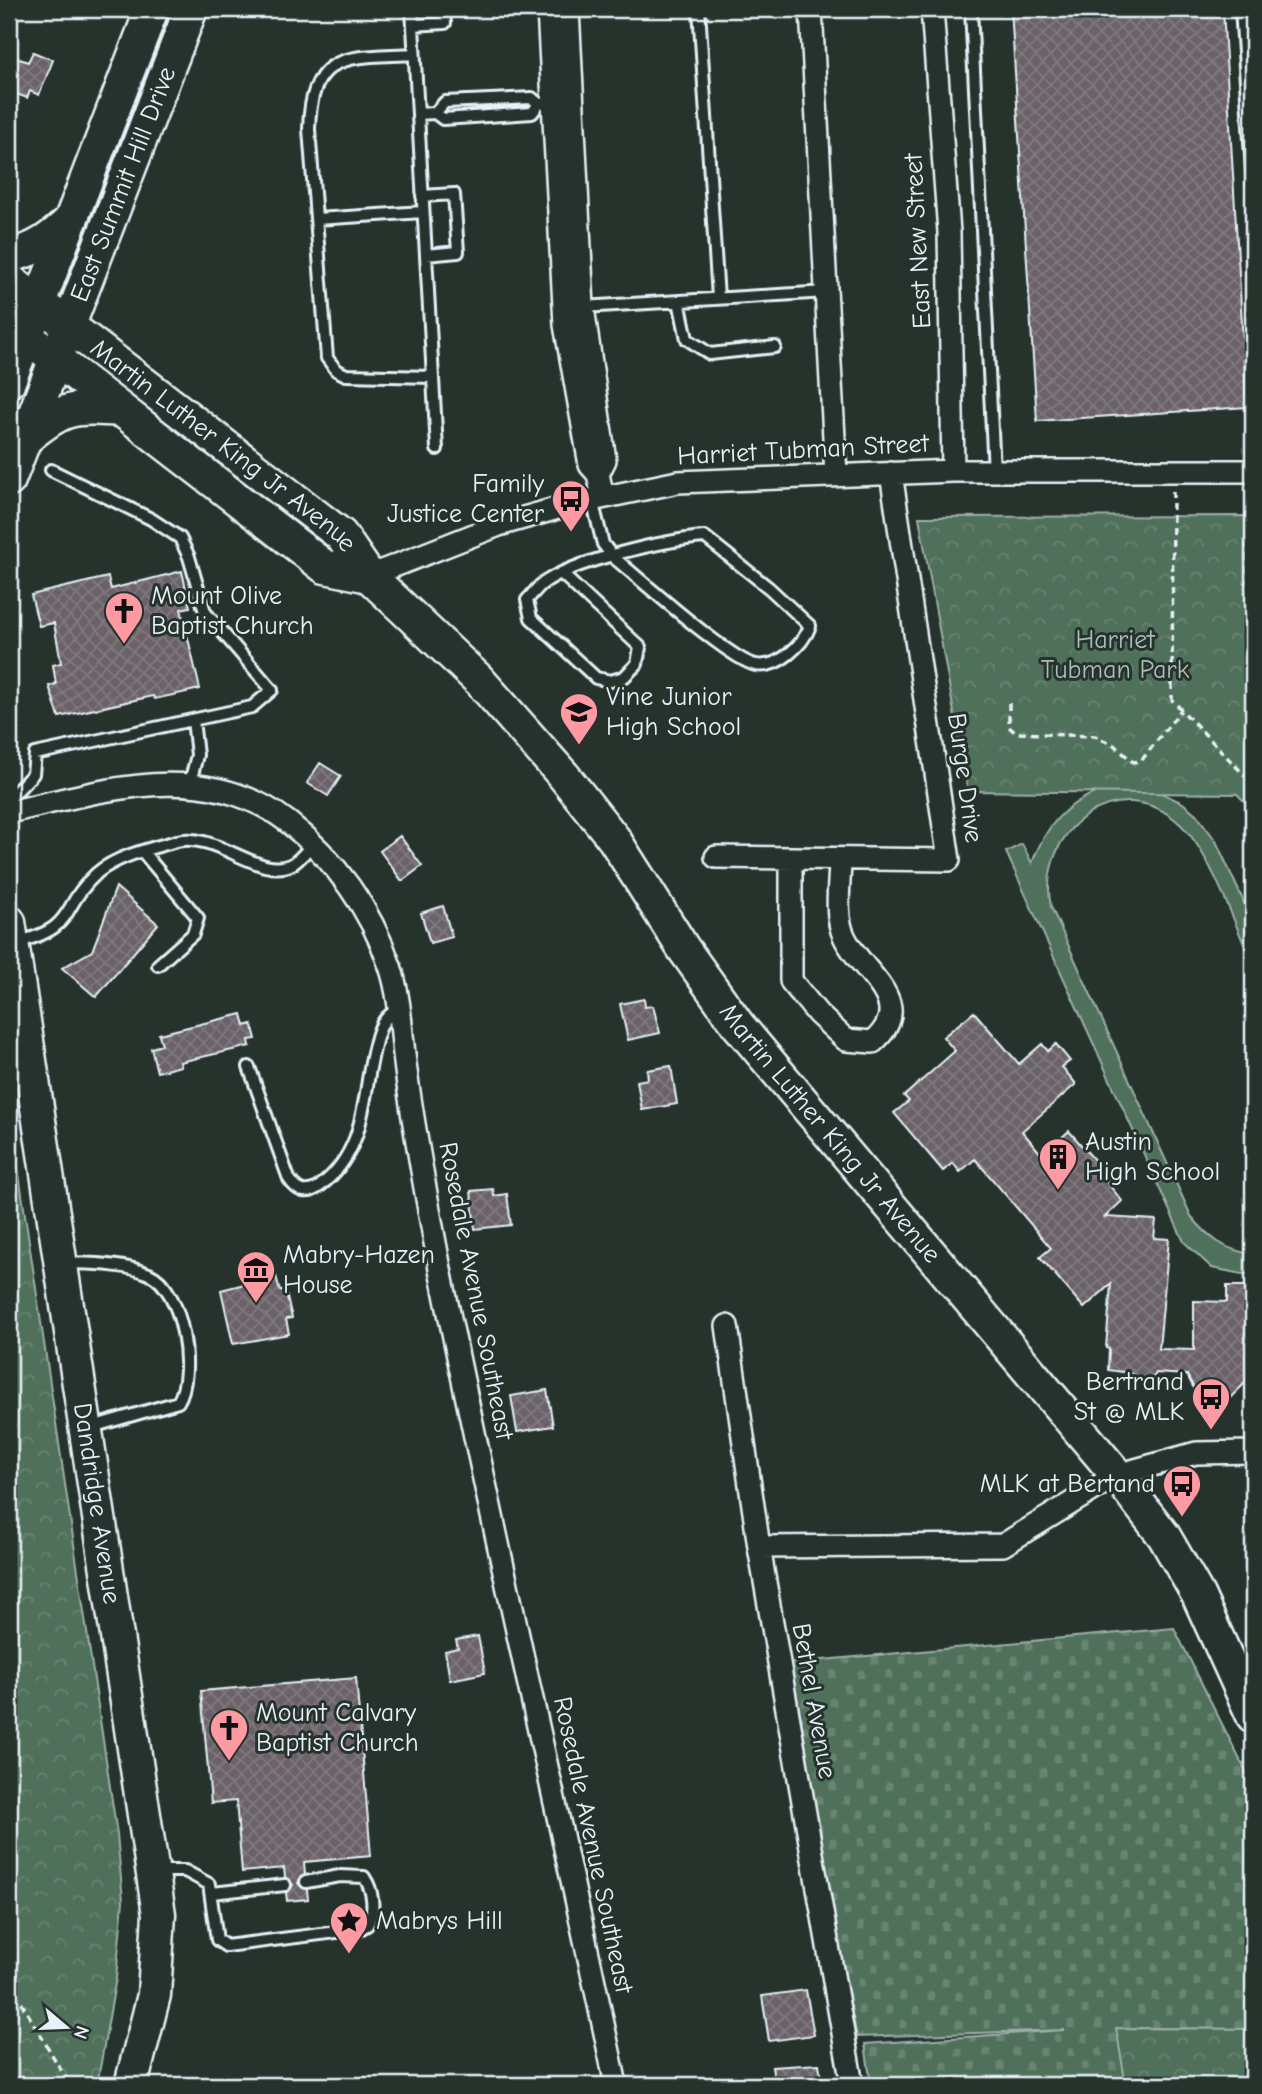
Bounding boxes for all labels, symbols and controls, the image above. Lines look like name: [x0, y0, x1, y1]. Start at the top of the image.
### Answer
street label: East Summit Hill Drive: [64, 63, 182, 306]
street label: East New Street: [898, 151, 938, 329]
street label: Martin Luther King Jr Avenue: [84, 333, 363, 557]
street label: Harriet Tubman Street: [677, 428, 931, 472]
place label: Family Justice Center: [387, 469, 545, 529]
bus stop icon: Family Justice Center: [550, 478, 592, 533]
place label: Mount Olive Baptist Church: [151, 581, 314, 641]
church icon: Mount Olive Baptist Church: [103, 590, 145, 645]
park label: Harriet Tubman Park: [1041, 625, 1190, 685]
place label: Vine Junior High School: [606, 682, 741, 742]
school or university icon: Vine Junior High School: [558, 691, 600, 746]
street label: Burge Drive: [941, 711, 989, 845]
street label: Martin Luther King Jr Avenue: [713, 998, 947, 1269]
place label: Austin High School: [1085, 1127, 1220, 1187]
building icon: Austin High School: [1037, 1136, 1079, 1191]
street label: Rosedale Avenue Southeast: [432, 1140, 520, 1444]
place label: Mabry-Hazen House: [283, 1240, 435, 1300]
museum icon: Mabry-Hazen House: [235, 1249, 277, 1304]
place label: Bertrand St @ MLK: [1074, 1367, 1184, 1427]
bus stop icon: Bertrand St @ MLK: [1190, 1376, 1232, 1431]
street label: Dandridge Avenue: [67, 1401, 127, 1606]
bus stop icon: MLK at Bertand: [1161, 1463, 1203, 1518]
place label: MLK at Bertand: [980, 1469, 1155, 1499]
street label: Bethel Avenue: [786, 1621, 842, 1781]
street label: Rosedale Avenue Southeast: [547, 1694, 639, 1998]
place label: Mount Calvary Baptist Church: [256, 1698, 419, 1758]
church icon: Mount Calvary Baptist Church: [208, 1707, 250, 1762]
place icon: Mabrys Hill: [328, 1900, 370, 1955]
place label: Mabrys Hill: [376, 1906, 503, 1936]
north arrow: [32, 1993, 102, 2062]
text: N: [69, 2023, 94, 2042]

